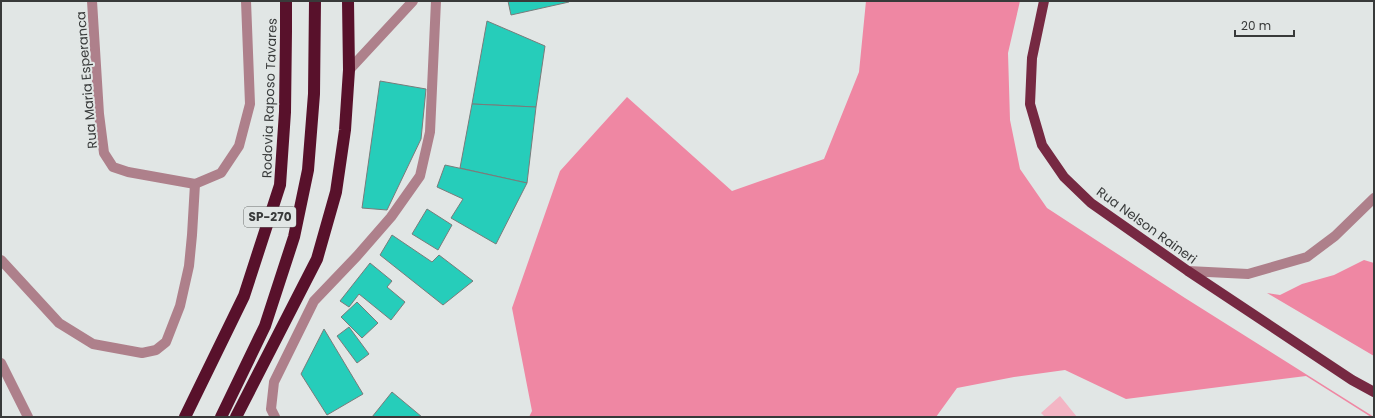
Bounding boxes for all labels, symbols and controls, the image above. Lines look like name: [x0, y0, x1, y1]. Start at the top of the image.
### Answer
street label: Rua Maria Esperanca: [71, 11, 102, 149]
scale bar: [1235, 12, 1294, 38]
street label: Rodovia Raposo Tavares: [257, 17, 282, 178]
text: 20 m: [1241, 17, 1271, 34]
street label: Rua Nelson Raineri: [1093, 182, 1201, 268]
road number: SP-270: [244, 207, 296, 227]

